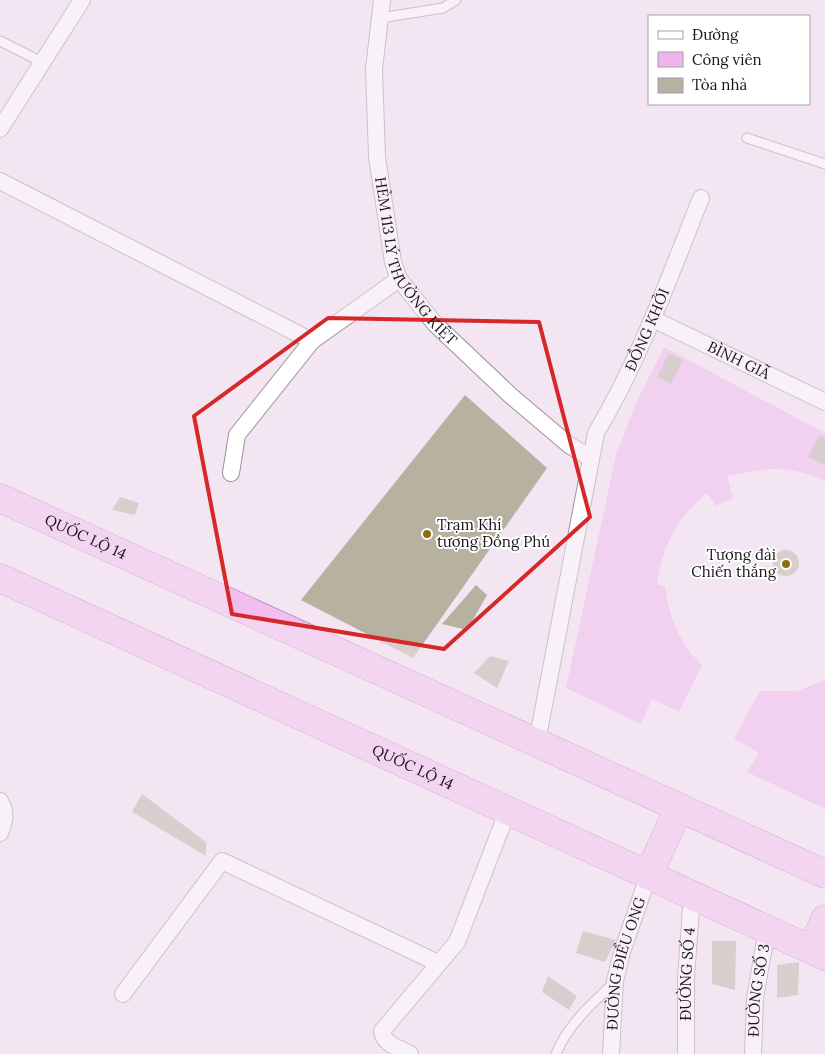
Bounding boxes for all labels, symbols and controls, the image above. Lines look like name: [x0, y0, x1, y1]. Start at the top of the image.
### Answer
legend: [648, 15, 810, 105]
text: Đường: [692, 25, 739, 44]
text: Công viên: [692, 50, 762, 69]
text: Tòa nhà: [692, 75, 747, 94]
street label: HẺM 113 LÝ THƯỜNG KIỆT: [371, 176, 462, 349]
street label: ĐỒNG KHỞI: [620, 285, 673, 374]
street label: BÌNH GIÃ: [704, 337, 774, 383]
street label: QUỐC LỘ 14: [42, 510, 130, 563]
place label: Trạm Khí tượng Đồng Phú: [437, 515, 550, 551]
marker: Trạm Khí tượng Đồng Phú: [421, 528, 433, 540]
place label: Tượng đài Chiến thắng: [691, 545, 777, 581]
marker: Tượng đài Chiến thắng: [780, 558, 792, 570]
street label: QUỐC LỘ 14: [369, 740, 457, 794]
street label: ĐƯỜNG ĐIỂU ONG: [602, 894, 649, 1031]
street label: ĐƯỜNG SỐ 4: [675, 927, 699, 1021]
street label: ĐƯỜNG SỐ 3: [743, 942, 773, 1037]

